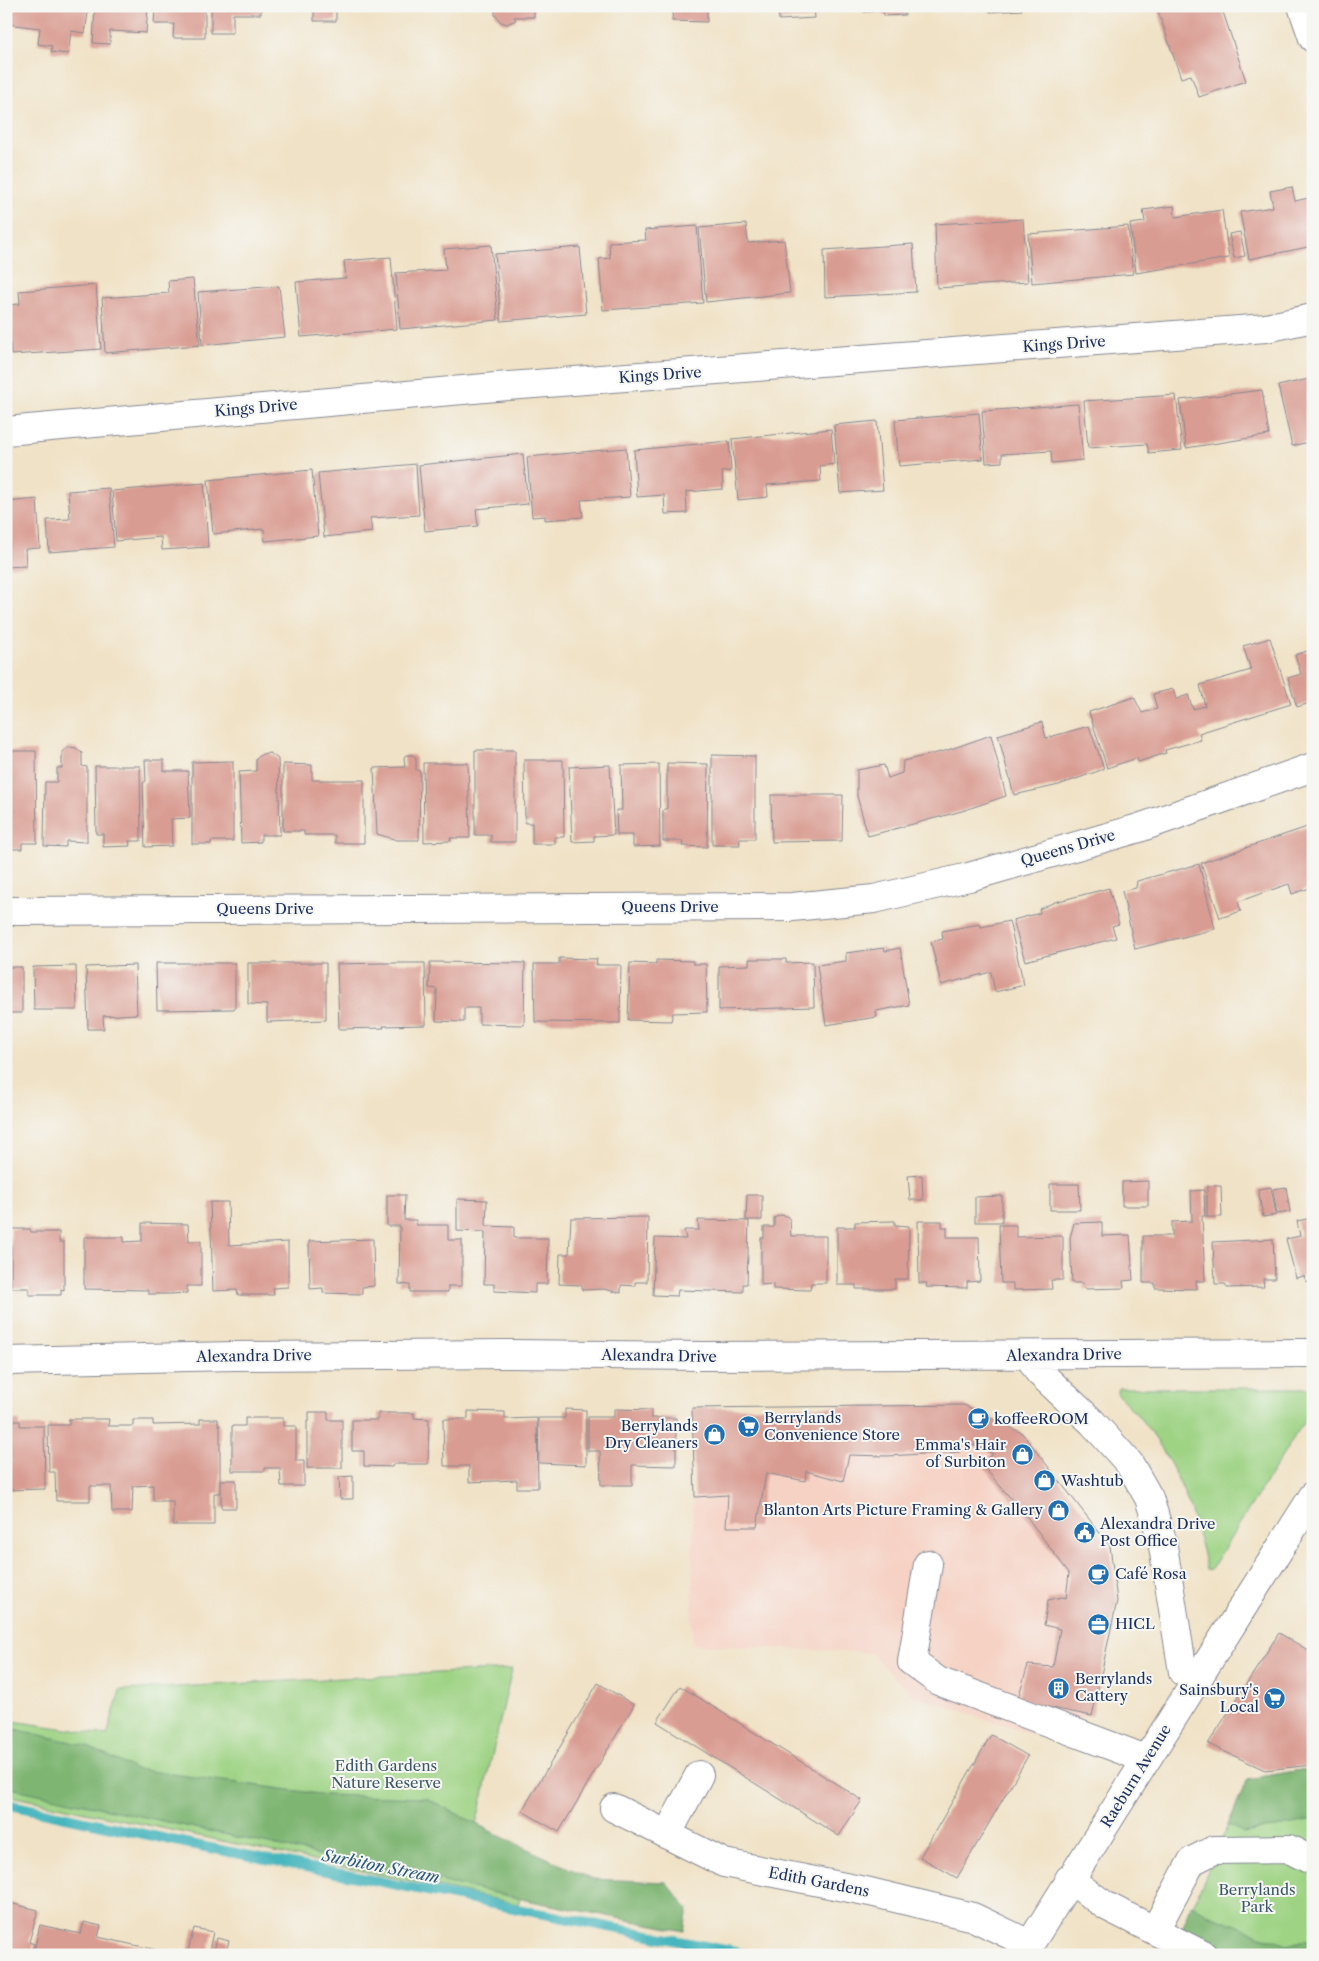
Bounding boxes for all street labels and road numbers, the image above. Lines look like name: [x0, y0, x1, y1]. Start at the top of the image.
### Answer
street label: Kings Drive: [1022, 331, 1106, 356]
street label: Kings Drive: [618, 362, 702, 387]
street label: Kings Drive: [214, 394, 298, 421]
street label: Queens Drive: [1018, 825, 1117, 870]
street label: Queens Drive: [621, 897, 719, 916]
street label: Queens Drive: [216, 899, 314, 918]
street label: Alexandra Drive: [1005, 1344, 1122, 1365]
street label: Alexandra Drive: [195, 1345, 312, 1366]
street label: Alexandra Drive: [600, 1345, 717, 1366]
street label: Raeburn Avenue: [1096, 1721, 1175, 1831]
street label: Edith Gardens: [767, 1862, 871, 1901]

